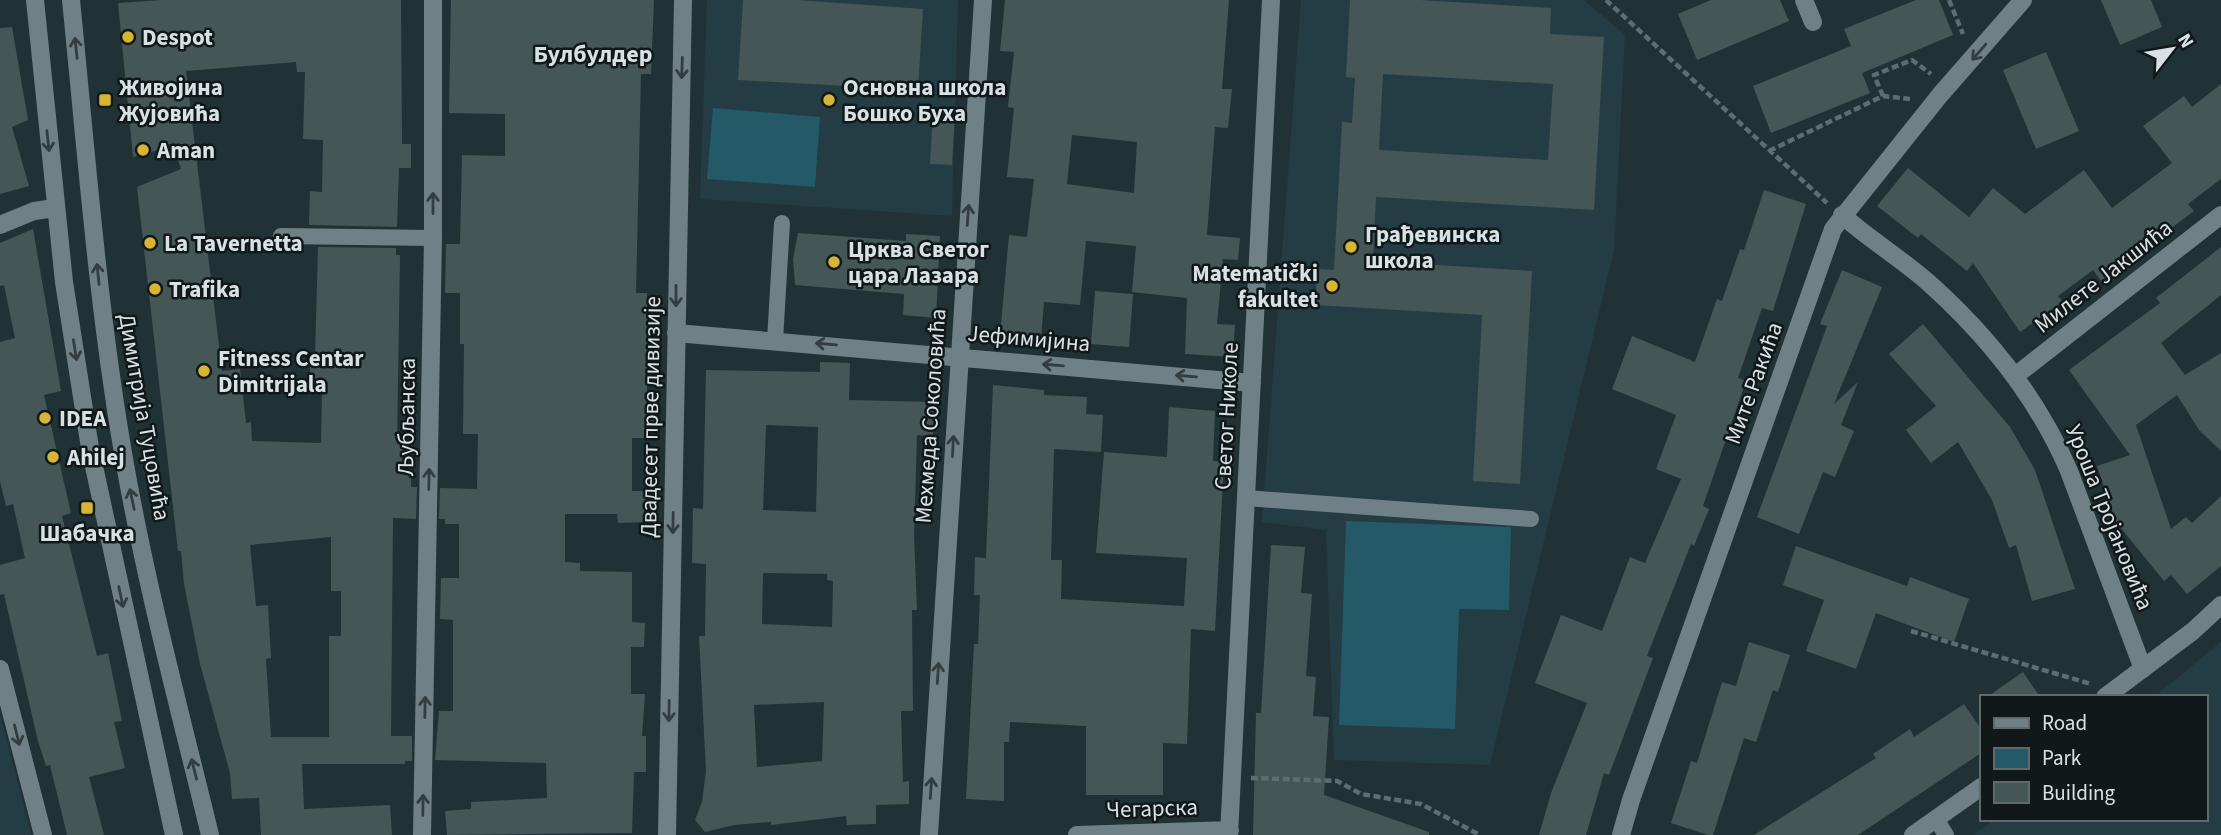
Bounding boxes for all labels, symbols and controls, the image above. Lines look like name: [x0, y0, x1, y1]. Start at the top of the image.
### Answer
north arrow: [2137, 14, 2207, 84]
place label: Despot: [142, 21, 213, 54]
marker: Despot: [120, 29, 136, 45]
text: N: [2170, 29, 2200, 53]
one-way arrow: [69, 37, 82, 60]
district label: Булбулдер: [534, 37, 652, 72]
one-way arrow: [1971, 43, 1987, 61]
one-way arrow: [675, 56, 688, 79]
place label: Живојина Жујовића: [119, 71, 223, 130]
place label: Основна школа Бошко Буха: [843, 71, 1006, 130]
marker: Живојина Жујовића: [97, 92, 113, 108]
marker: Основна школа Бошко Буха: [821, 92, 837, 108]
one-way arrow: [42, 129, 55, 152]
place label: Aman: [156, 134, 215, 167]
marker: Aman: [135, 142, 151, 158]
one-way arrow: [426, 192, 440, 215]
one-way arrow: [961, 204, 974, 227]
street label: Милете Јакшића: [2027, 212, 2179, 341]
place label: Грађевинска школа: [1365, 218, 1500, 277]
place label: La Tavernetta: [164, 227, 303, 260]
place label: Црква Светог цара Лазара: [848, 233, 989, 292]
marker: La Tavernetta: [142, 235, 158, 251]
marker: Грађевинска школа: [1343, 239, 1359, 255]
marker: Црква Светог цара Лазара: [826, 254, 842, 270]
place label: Matematički fakultet: [1192, 257, 1318, 316]
one-way arrow: [91, 264, 104, 286]
place label: Trafika: [169, 273, 240, 306]
marker: Matematički fakultet: [1324, 278, 1340, 294]
marker: Trafika: [147, 281, 163, 297]
one-way arrow: [669, 284, 683, 307]
street label: Двадесет прве дивизије: [632, 296, 669, 538]
street label: Мехмеда Соколовића: [907, 308, 954, 524]
street label: Димитрија Туцовића: [110, 311, 179, 523]
street label: Јефимијина: [966, 317, 1092, 360]
street label: Мите Ракића: [1716, 317, 1791, 449]
one-way arrow: [815, 337, 838, 350]
one-way arrow: [69, 338, 82, 361]
street label: Светог Николе: [1206, 341, 1247, 491]
place label: Fitness Centar Dimitrijala: [218, 342, 364, 401]
street label: Љубљанска: [389, 358, 424, 476]
one-way arrow: [1042, 358, 1064, 371]
marker: Fitness Centar Dimitrijala: [196, 363, 212, 379]
one-way arrow: [1175, 370, 1198, 383]
place label: IDEA: [59, 402, 107, 435]
marker: IDEA: [37, 410, 53, 426]
street label: Уроша Тројановића: [2057, 419, 2162, 615]
one-way arrow: [946, 435, 959, 458]
place label: Ahilej: [66, 441, 125, 474]
marker: Ahilej: [45, 449, 61, 465]
one-way arrow: [422, 468, 436, 491]
one-way arrow: [125, 488, 139, 511]
marker: Шабачка: [79, 500, 95, 516]
one-way arrow: [666, 511, 679, 534]
place label: Шабачка: [39, 517, 135, 550]
one-way arrow: [115, 585, 128, 608]
one-way arrow: [932, 662, 945, 685]
legend: [1980, 695, 2207, 821]
one-way arrow: [418, 696, 432, 719]
one-way arrow: [663, 699, 676, 722]
text: Road: [2042, 708, 2087, 738]
one-way arrow: [11, 723, 24, 746]
text: Park: [2042, 743, 2082, 773]
one-way arrow: [187, 758, 200, 781]
one-way arrow: [925, 777, 938, 800]
text: Building: [2042, 778, 2116, 808]
street label: Чегарска: [1106, 790, 1198, 827]
one-way arrow: [416, 794, 429, 817]

